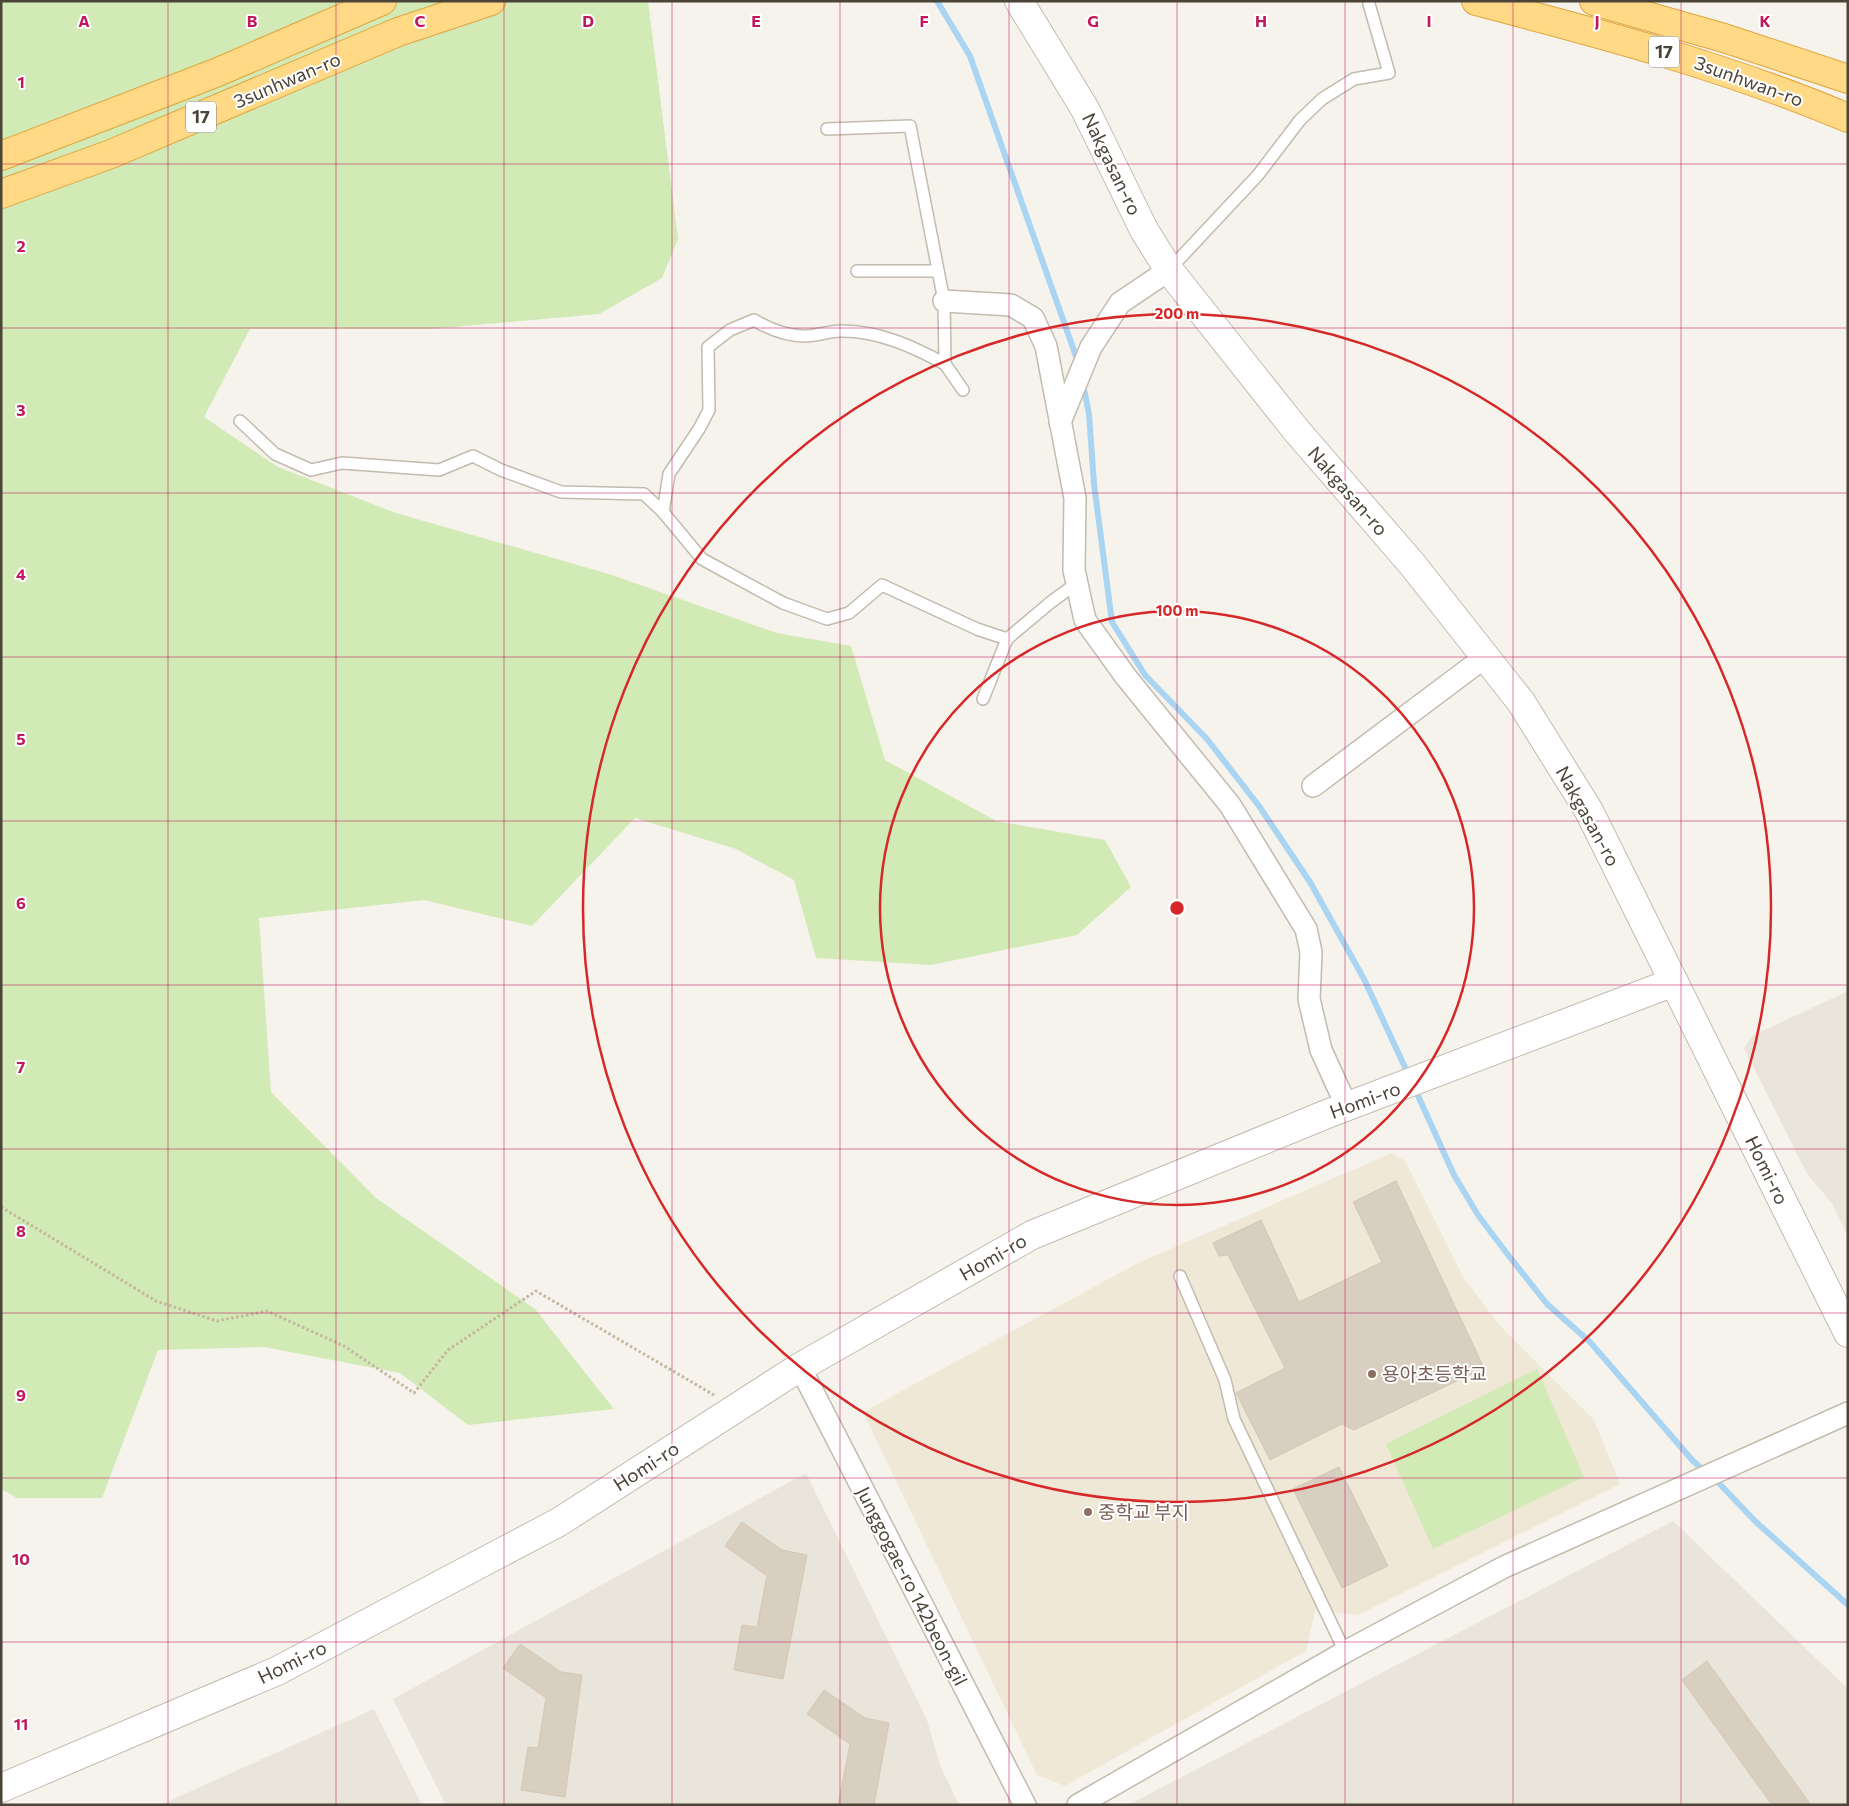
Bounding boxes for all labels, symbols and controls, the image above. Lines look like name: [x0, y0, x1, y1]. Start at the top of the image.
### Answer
text: A: [78, 11, 90, 30]
text: B: [247, 11, 258, 30]
text: C: [415, 11, 426, 30]
text: D: [582, 11, 594, 30]
text: E: [751, 11, 761, 30]
text: F: [919, 11, 929, 30]
text: G: [1087, 11, 1099, 30]
text: H: [1255, 11, 1267, 30]
text: I: [1426, 11, 1432, 30]
text: J: [1594, 11, 1600, 30]
text: K: [1759, 11, 1771, 30]
road number: 17: [1649, 36, 1679, 68]
street label: 3sunhwan-ro: [230, 47, 344, 112]
street label: 3sunhwan-ro: [1692, 50, 1807, 111]
text: 1: [17, 72, 25, 91]
road number: 17: [186, 101, 216, 132]
street label: Nakgasan-ro: [1078, 109, 1147, 219]
text: 2: [16, 236, 26, 255]
text: 200 m: [1155, 304, 1199, 322]
text: 3: [16, 400, 26, 419]
street label: Nakgasan-ro: [1303, 441, 1393, 540]
text: 4: [16, 564, 26, 583]
text: 100 m: [1156, 601, 1198, 619]
text: 5: [16, 729, 26, 748]
street label: Nakgasan-ro: [1552, 762, 1625, 870]
text: 6: [16, 893, 26, 912]
centre of rings: [1168, 899, 1186, 917]
text: 7: [17, 1057, 26, 1076]
street label: Homi-ro: [1326, 1076, 1403, 1123]
street label: Homi-ro: [1741, 1132, 1794, 1208]
text: 8: [16, 1221, 26, 1240]
street label: Homi-ro: [955, 1228, 1030, 1285]
place label: 용아초등학교: [1382, 1362, 1487, 1385]
marker: 용아초등학교: [1366, 1368, 1378, 1380]
text: 9: [16, 1385, 26, 1404]
street label: Homi-ro: [609, 1436, 683, 1495]
street label: Junggogae-ro 142beon-gil: [852, 1482, 973, 1689]
place label: 중학교 부지: [1098, 1500, 1189, 1523]
marker: 중학교 부지: [1082, 1506, 1094, 1518]
text: 10: [12, 1549, 30, 1568]
street label: Homi-ro: [254, 1635, 330, 1688]
text: 11: [14, 1714, 28, 1733]

